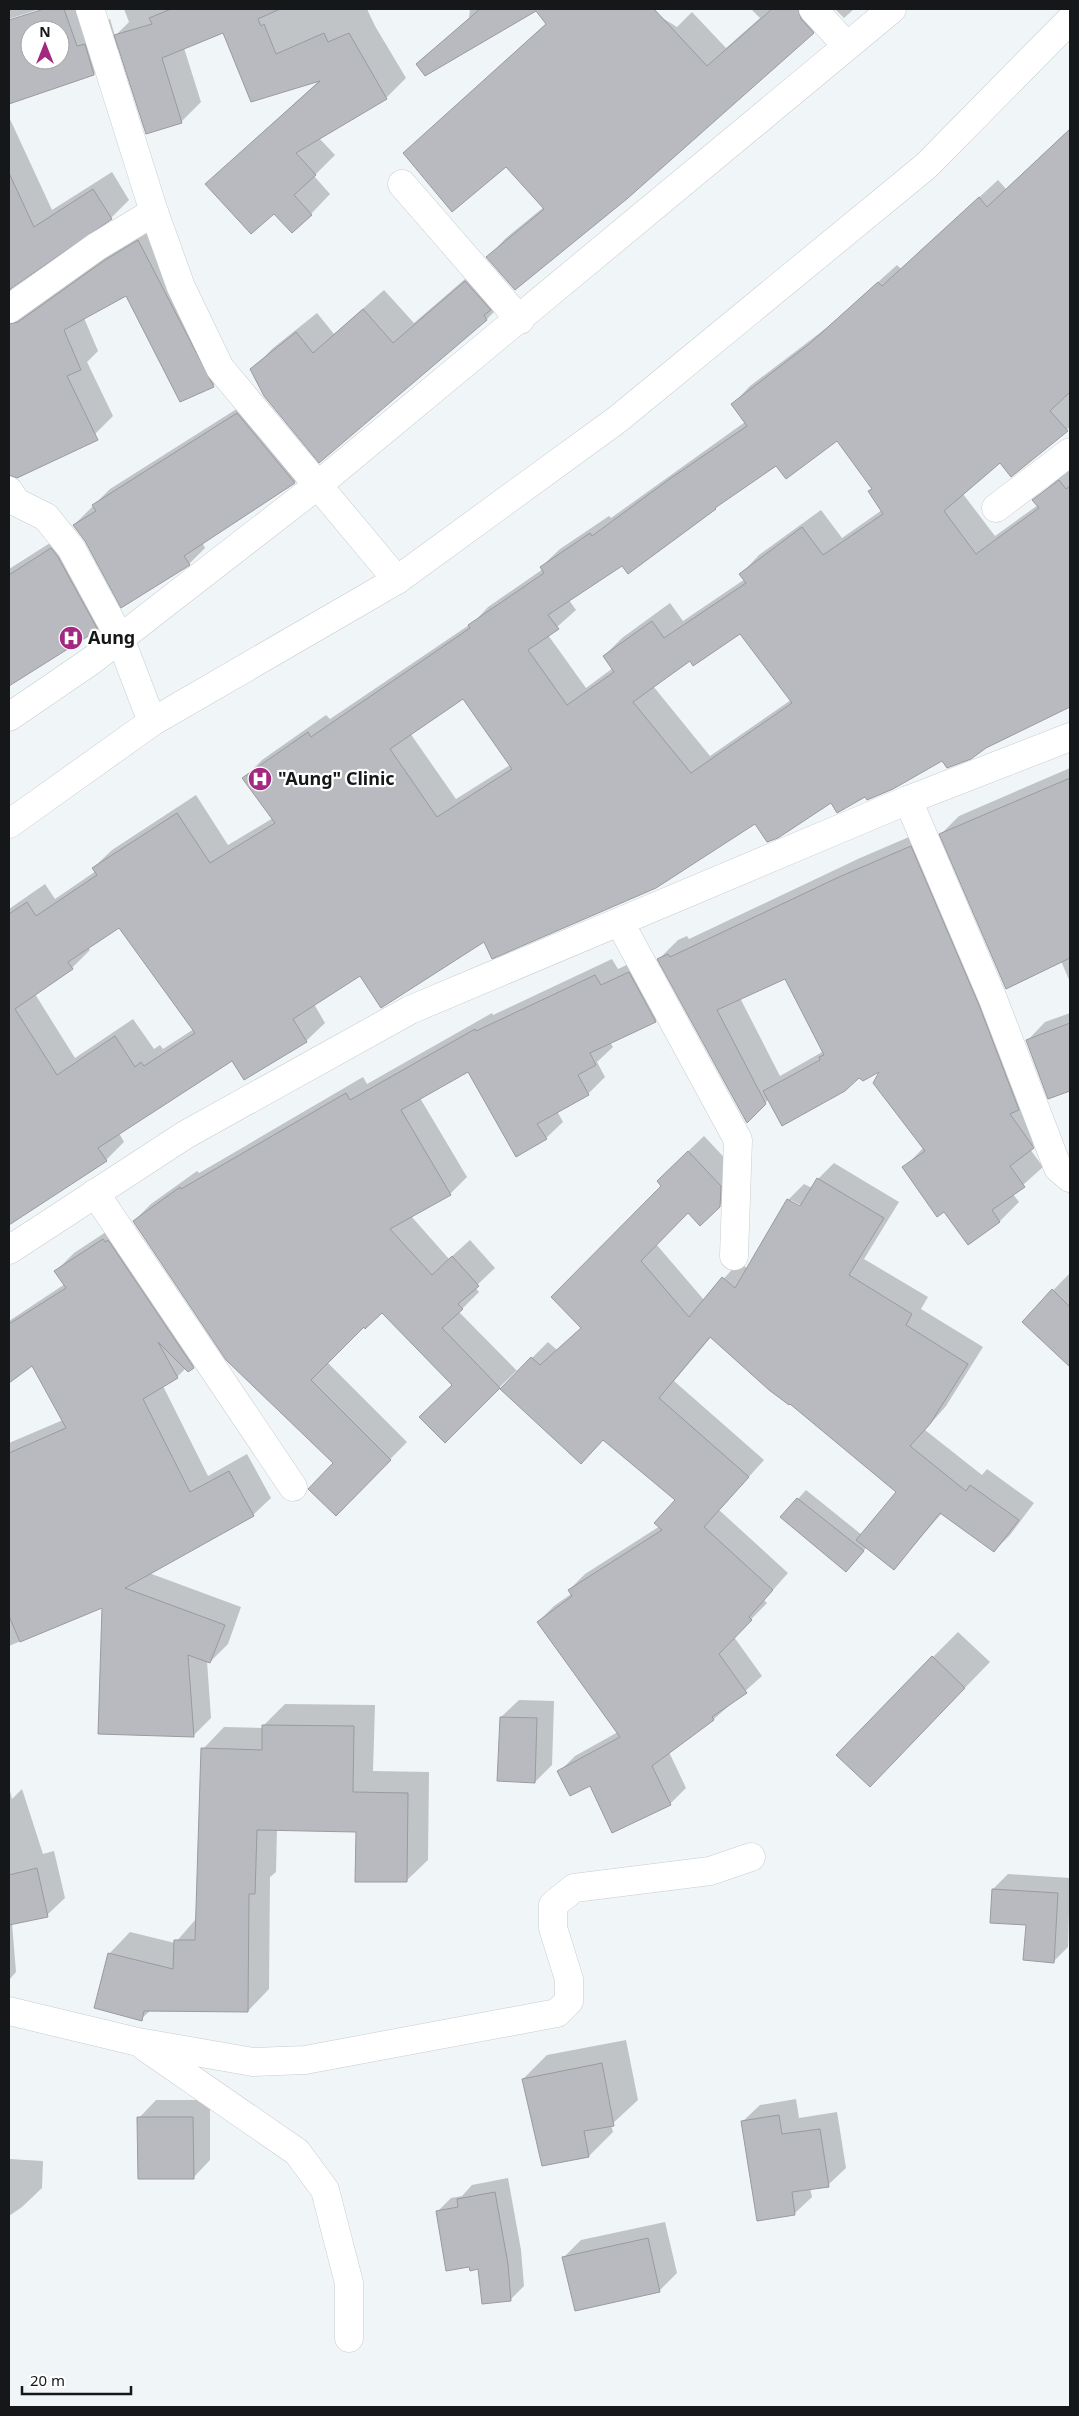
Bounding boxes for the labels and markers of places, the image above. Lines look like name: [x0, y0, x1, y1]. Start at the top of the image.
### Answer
hospital icon: Aung: [58, 625, 84, 651]
place label: Aung: [88, 625, 135, 649]
hospital icon: "Aung" Clinic: [247, 766, 273, 792]
place label: "Aung" Clinic: [278, 766, 395, 790]

